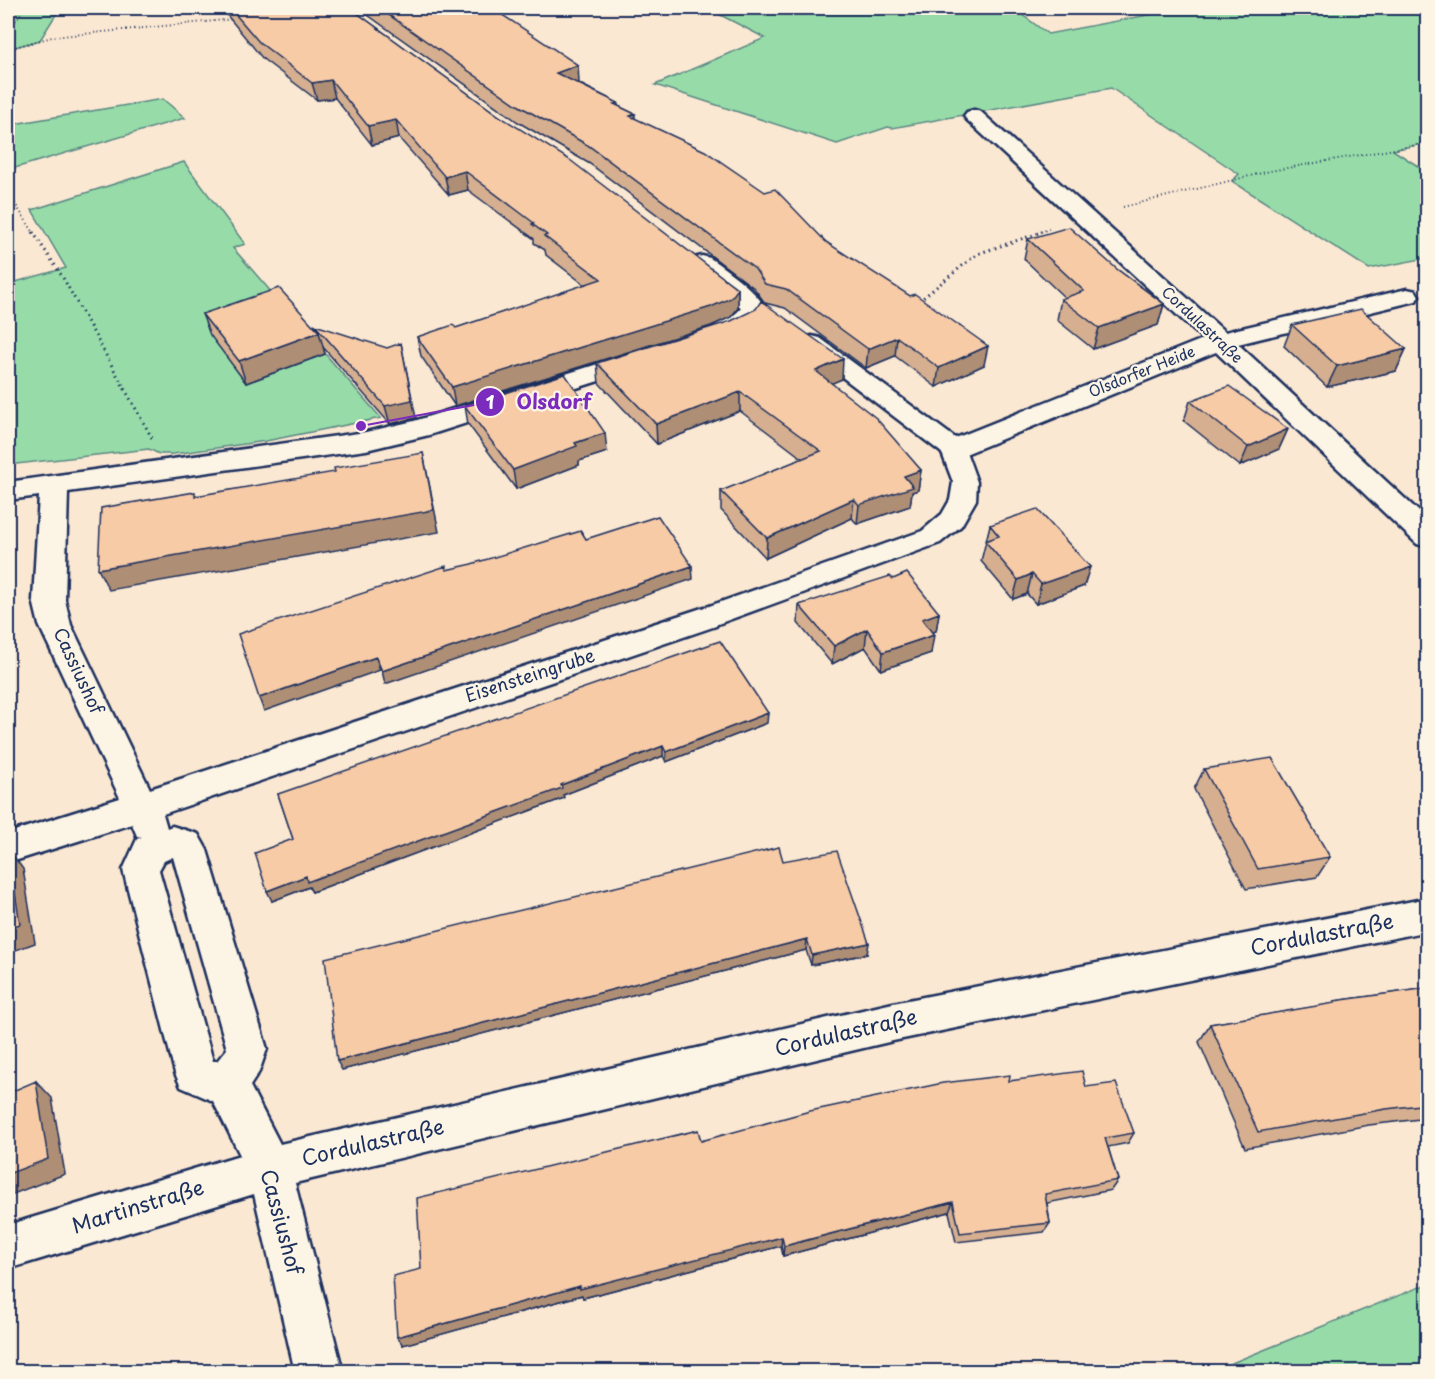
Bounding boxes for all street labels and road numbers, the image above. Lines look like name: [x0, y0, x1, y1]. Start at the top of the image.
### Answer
street label: Cordulastraße: [1157, 280, 1249, 368]
street label: Olsdorfer Heide: [1085, 339, 1198, 402]
street label: Cassiushof: [48, 623, 112, 720]
street label: Eisensteingrube: [461, 641, 598, 708]
street label: Cordulastraße: [1247, 903, 1396, 963]
street label: Cordulastraße: [771, 999, 920, 1063]
street label: Cordulastraße: [298, 1109, 447, 1173]
street label: Cassiushof: [253, 1165, 313, 1280]
street label: Martinstraße: [67, 1170, 207, 1240]

